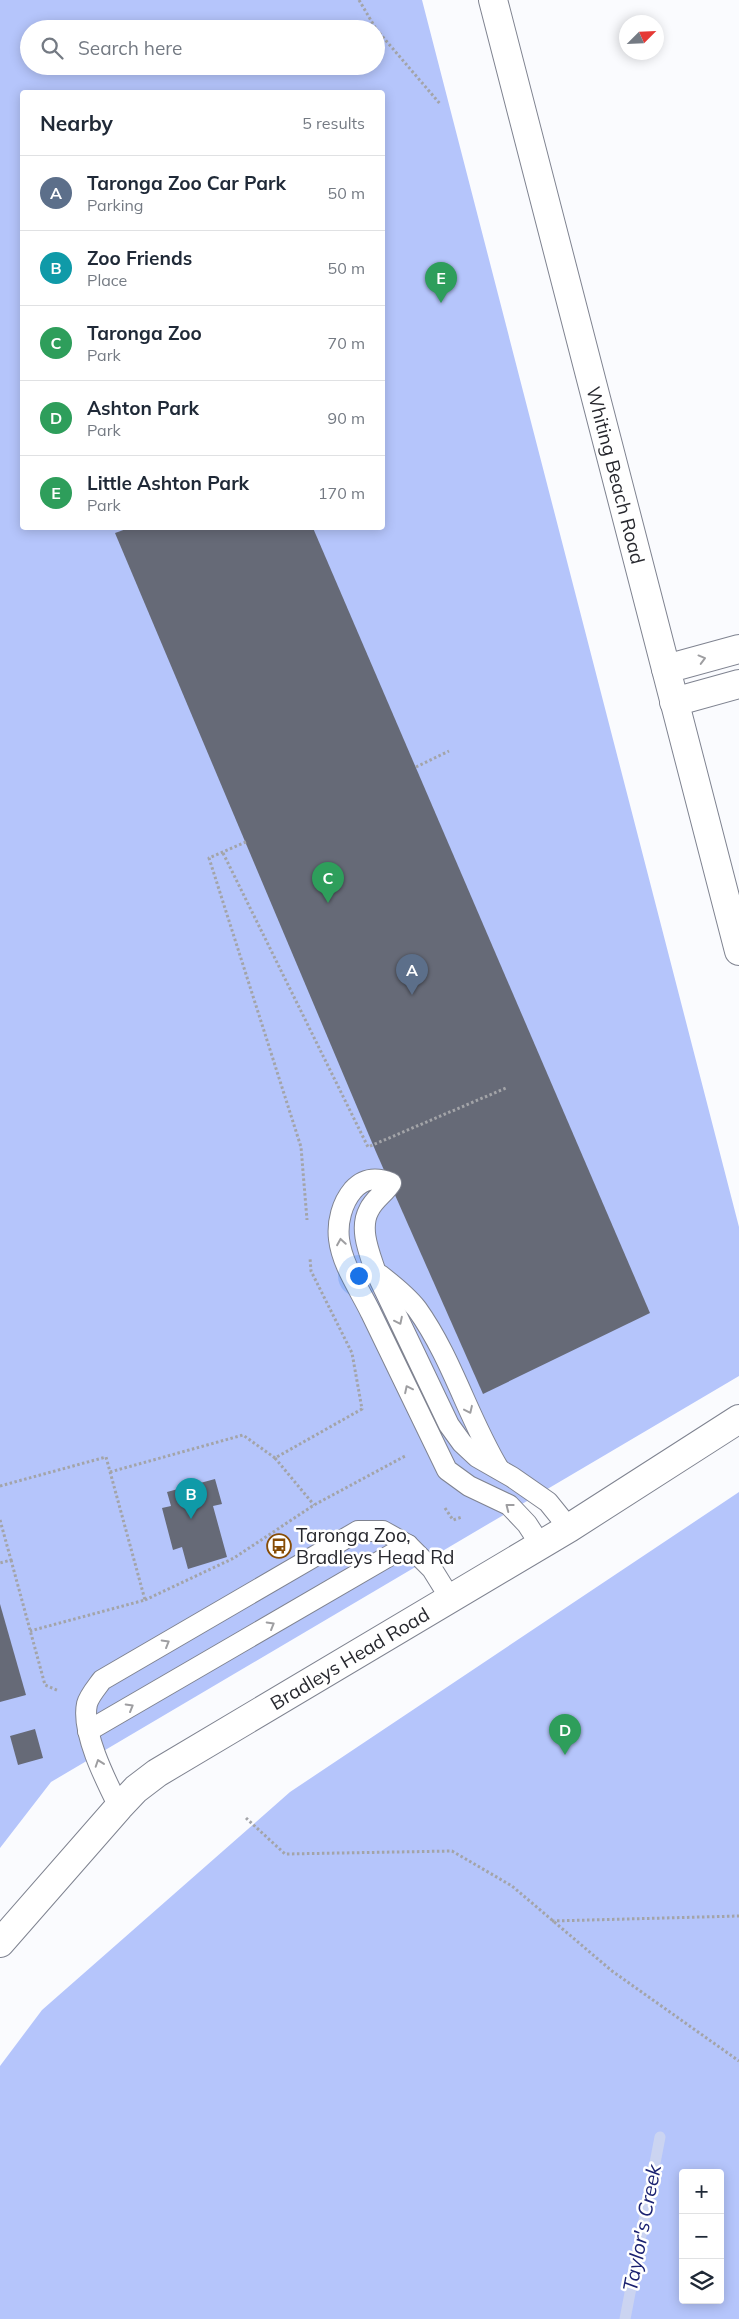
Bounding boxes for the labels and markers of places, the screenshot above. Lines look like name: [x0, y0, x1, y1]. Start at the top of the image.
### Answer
pin: E: [425, 262, 457, 303]
pin: C: [312, 862, 344, 903]
pin: A: [396, 954, 428, 995]
pin: B: [175, 1478, 207, 1519]
place label: Taronga Zoo, Bradleys Head Rd: [296, 1523, 455, 1569]
bus stop icon: Taronga Zoo, Bradleys Head Rd: [266, 1533, 292, 1559]
pin: D: [549, 1714, 581, 1755]

